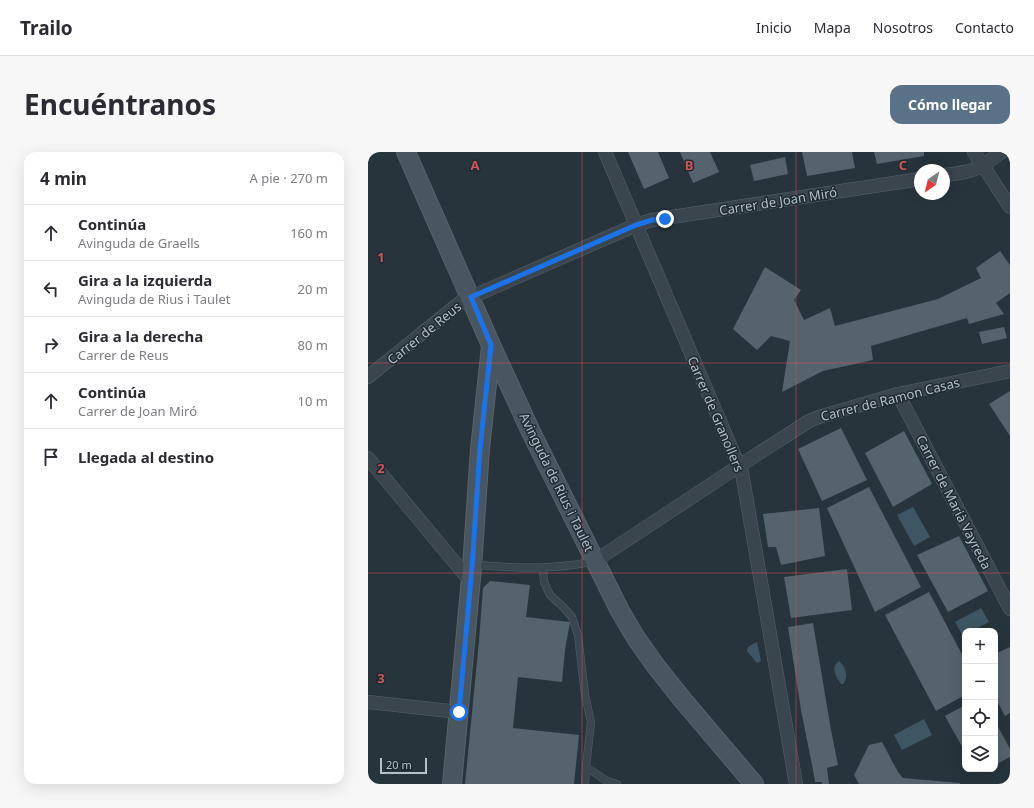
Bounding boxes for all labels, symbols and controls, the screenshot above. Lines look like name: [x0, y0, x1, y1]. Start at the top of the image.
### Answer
text: Trailo: [20, 15, 73, 41]
text: Inicio: [756, 18, 792, 37]
text: Mapa: [814, 18, 851, 37]
text: Nosotros: [873, 18, 933, 37]
text: Contacto: [955, 18, 1014, 37]
text: Encuéntranos: [24, 85, 216, 123]
button: Cómo llegar: [890, 85, 1010, 124]
text: A: [471, 156, 480, 174]
text: B: [685, 156, 693, 174]
text: C: [899, 156, 907, 174]
north arrow: [914, 164, 950, 200]
text: 4 min: [40, 167, 87, 190]
text: A pie · 270 m: [250, 169, 328, 187]
street label: Carrer de Joan Miró: [718, 183, 838, 219]
route end: [656, 210, 674, 228]
text: Continúa: [78, 214, 146, 234]
icon: ahead: [40, 222, 62, 244]
text: 160 m: [290, 224, 328, 242]
text: Avinguda de Graells: [78, 234, 200, 252]
text: 1: [377, 248, 385, 266]
text: Gira a la izquierda: [78, 270, 212, 290]
icon: left: [40, 278, 62, 300]
text: 20 m: [298, 280, 328, 298]
text: Avinguda de Rius i Taulet: [78, 290, 230, 308]
street label: Carrer de Reus: [383, 298, 465, 368]
text: Gira a la derecha: [78, 326, 203, 346]
icon: right: [40, 334, 62, 356]
text: 80 m: [298, 336, 328, 354]
text: Carrer de Reus: [78, 346, 168, 364]
street label: Carrer de Granollers: [683, 353, 749, 475]
street label: Carrer de Ramon Casas: [819, 373, 961, 425]
text: Continúa: [78, 382, 146, 402]
icon: ahead: [40, 390, 62, 412]
text: 10 m: [298, 392, 328, 410]
text: Carrer de Joan Miró: [78, 402, 197, 420]
street label: Avinguda de Rius i Taulet: [516, 410, 599, 555]
street label: Carrer de Marià Vayreda: [912, 432, 996, 572]
icon: arrive: [40, 446, 62, 468]
text: Llegada al destino: [78, 447, 214, 467]
text: 2: [377, 459, 385, 477]
map controls: [962, 628, 998, 772]
button: +: [962, 628, 998, 664]
button: −: [962, 664, 998, 700]
text: 3: [377, 669, 385, 687]
button: locate: [962, 700, 998, 736]
route start: [450, 703, 468, 721]
button: layers: [962, 736, 998, 772]
scale bar: [380, 756, 427, 775]
text: 20 m: [386, 757, 412, 772]

